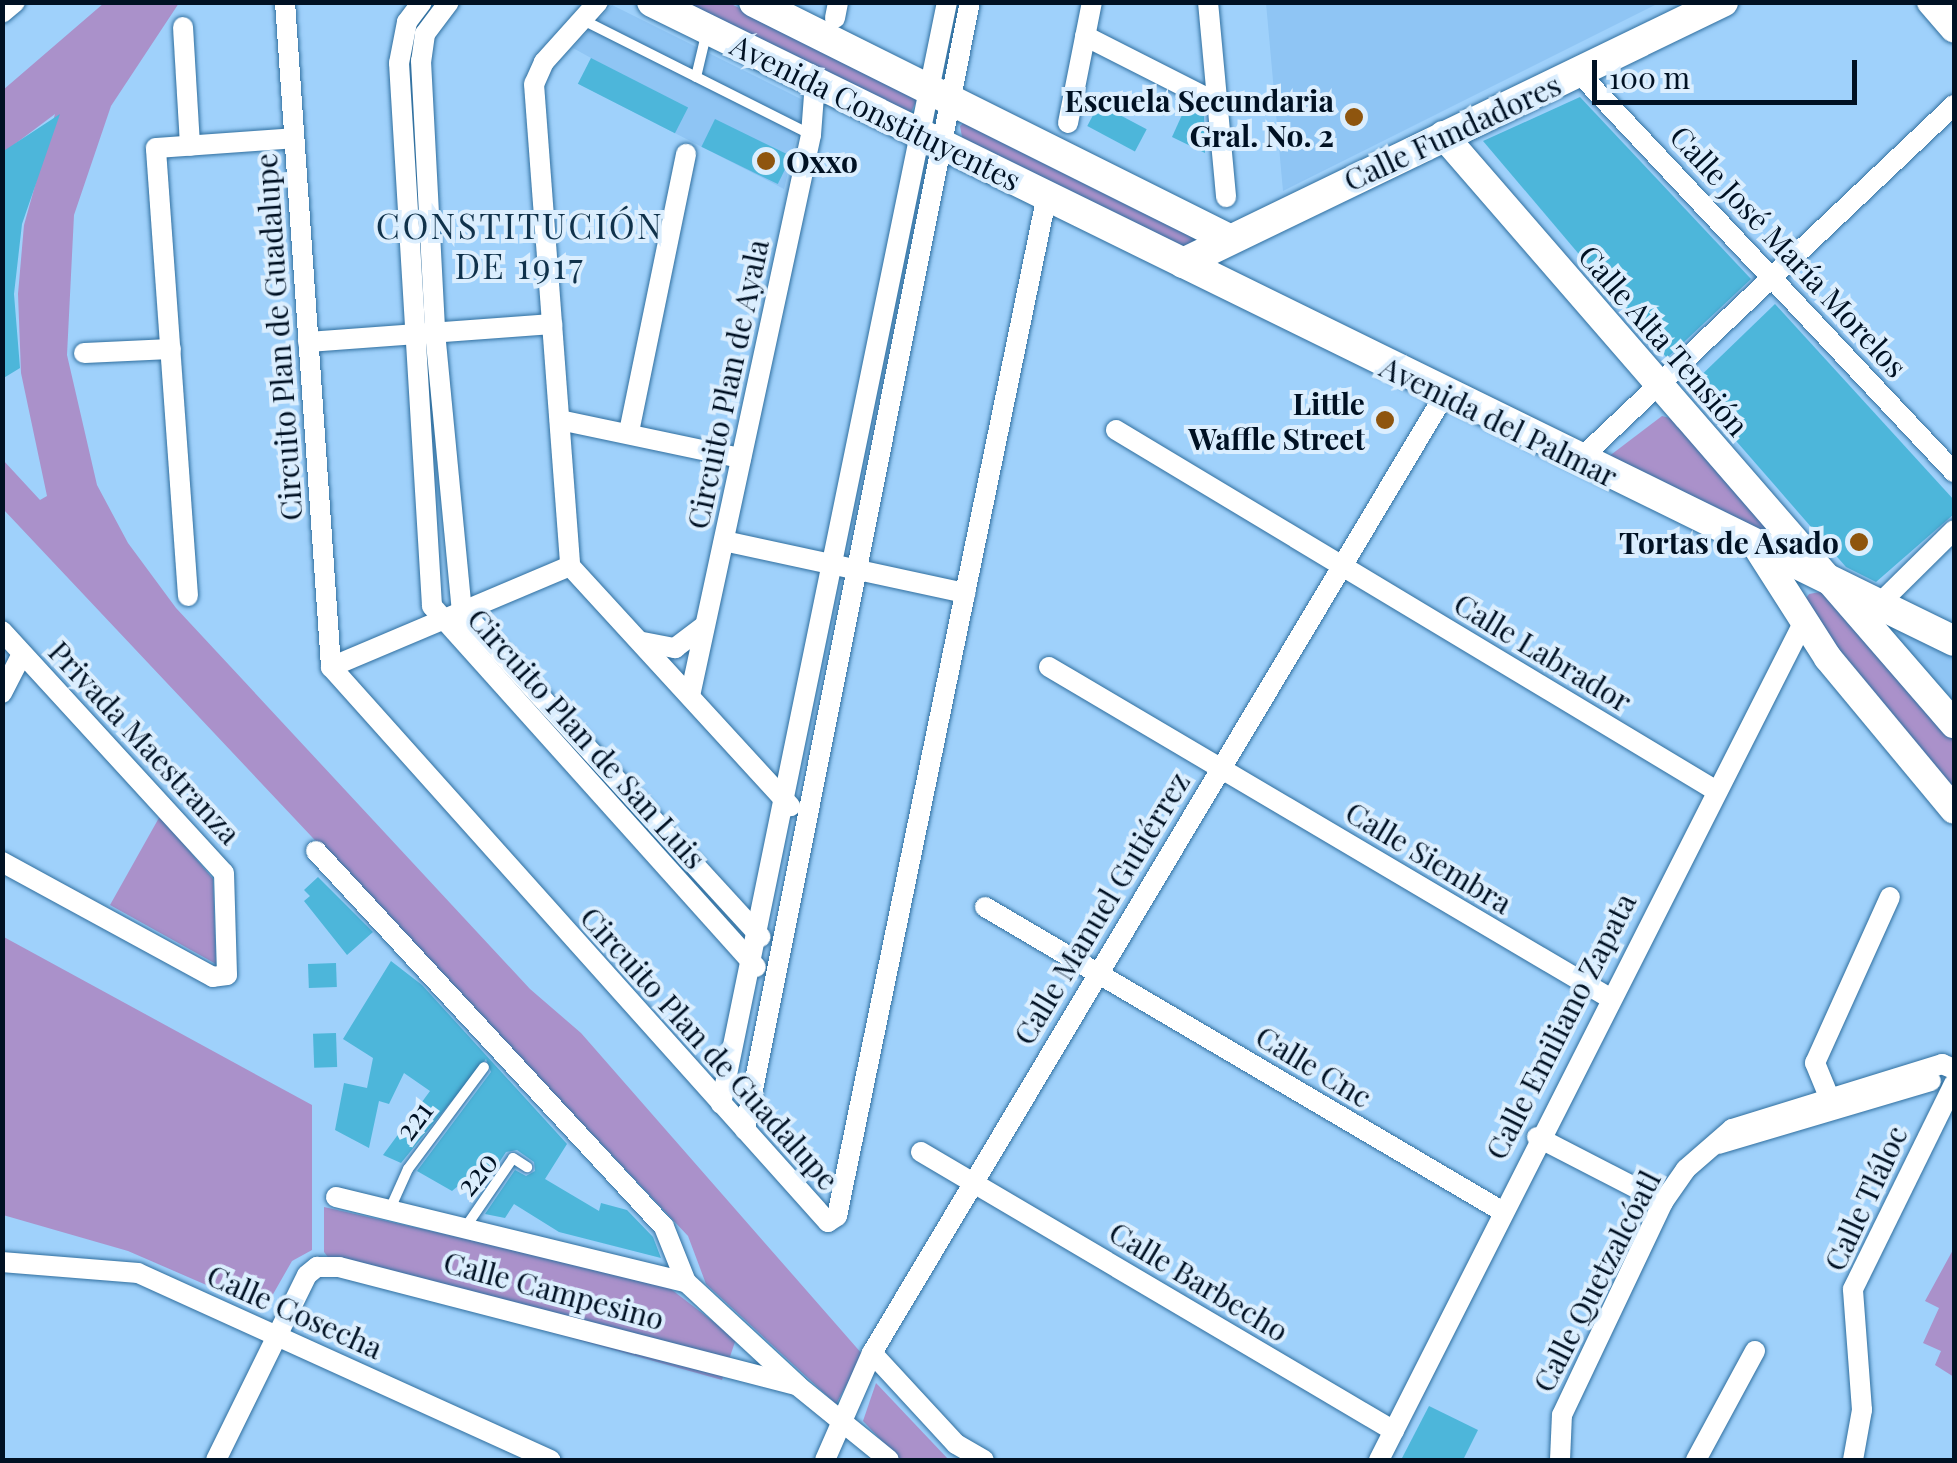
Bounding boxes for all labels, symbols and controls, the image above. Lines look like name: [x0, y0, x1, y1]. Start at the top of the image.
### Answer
street label: Avenida Constituyentes: [725, 26, 1027, 198]
scale bar: [1597, 40, 1862, 102]
text: 100 m: [1609, 57, 1690, 97]
street label: Calle Fundadores: [1338, 66, 1566, 198]
place label: Escuela Secundaria Gral. No. 2: [1064, 82, 1334, 152]
marker: Escuela Secundaria Gral. No. 2: [1343, 106, 1365, 128]
street label: Calle José María Morelos: [1663, 118, 1915, 384]
place label: Oxxo: [786, 143, 858, 179]
marker: Oxxo: [755, 150, 777, 172]
street label: Circuito Plan de Guadalupe: [247, 152, 309, 522]
district label: CONSTITUCIÓN DE 1917: [376, 204, 664, 286]
street label: Circuito Plan de Ayala: [679, 235, 775, 533]
street label: Calle Alta Tensión: [1571, 237, 1757, 443]
street label: Avenida del Palmar: [1375, 348, 1623, 494]
place label: Little Waffle Street: [1188, 385, 1365, 456]
marker: Little Waffle Street: [1374, 409, 1396, 431]
place label: Tortas de Asado: [1618, 524, 1839, 560]
marker: Tortas de Asado: [1848, 531, 1870, 553]
street label: Calle Labrador: [1448, 585, 1638, 719]
street label: Circuito Plan de San Luis: [461, 601, 713, 875]
street label: Privada Maestranza: [42, 633, 248, 851]
street label: Calle Manuel Gutiérrez: [1005, 765, 1197, 1051]
street label: Calle Siembra: [1340, 793, 1518, 921]
street label: Calle Emiliano Zapata: [1477, 887, 1643, 1165]
street label: Circuito Plan de Guadalupe: [573, 899, 847, 1197]
street label: Calle Cnc: [1250, 1018, 1378, 1114]
street label: 221: [387, 1093, 439, 1147]
street label: Calle Tláloc: [1816, 1120, 1914, 1276]
street label: 220: [447, 1144, 505, 1202]
street label: Calle Quetzalcóatl: [1525, 1164, 1667, 1398]
street label: Calle Barbecho: [1103, 1214, 1295, 1348]
street label: Calle Campesino: [440, 1243, 668, 1337]
street label: Calle Cosecha: [202, 1256, 388, 1366]

